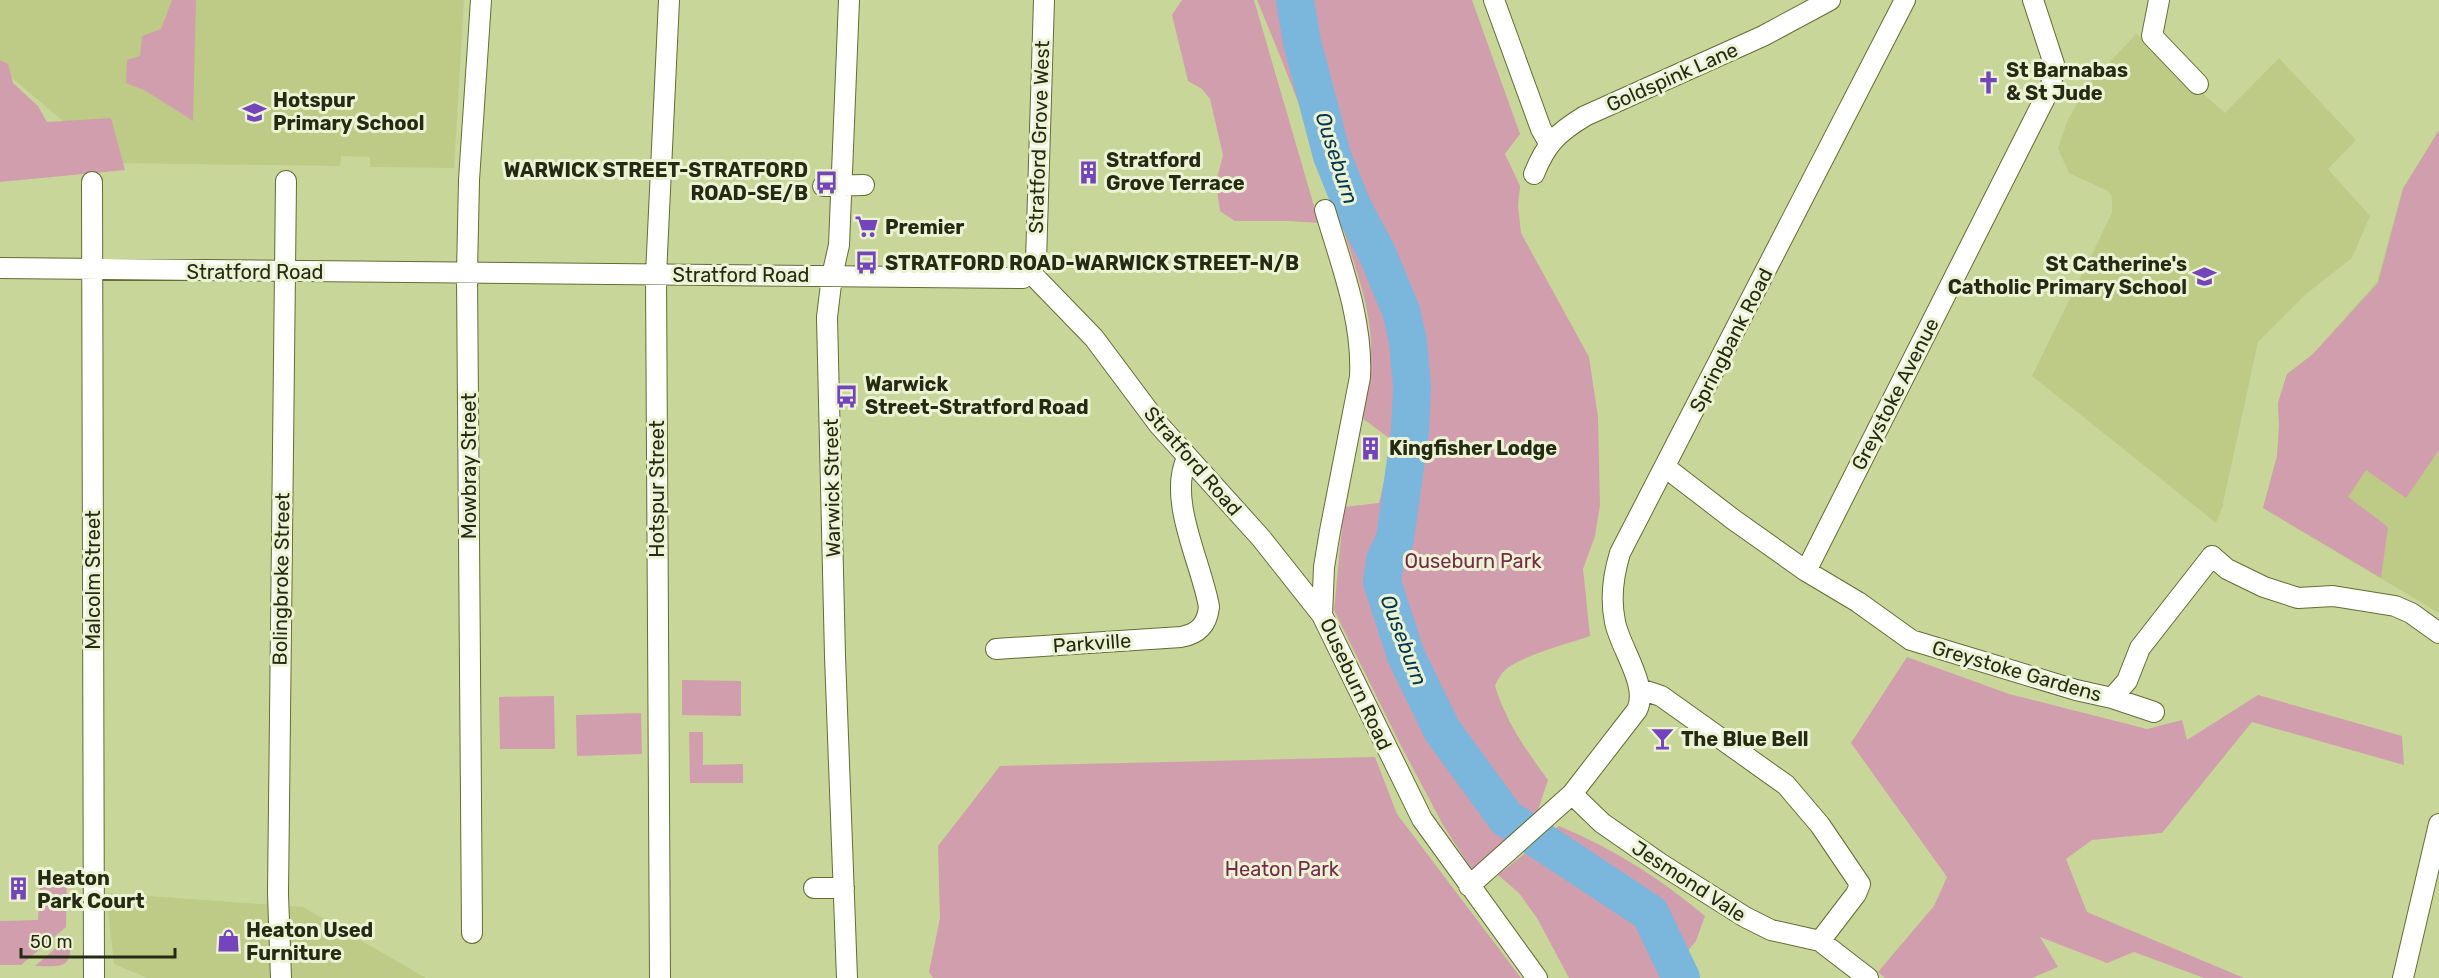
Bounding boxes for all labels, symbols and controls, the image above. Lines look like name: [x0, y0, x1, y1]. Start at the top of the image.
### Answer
street label: Goldspink Lane: [1602, 37, 1742, 117]
street label: Stratford Grove West: [1024, 40, 1054, 234]
place label: St Barnabas & St Jude: [2006, 58, 2128, 105]
church icon: St Barnabas & St Jude: [1975, 69, 2001, 95]
place label: Hotspur Primary School: [273, 88, 424, 135]
school or university icon: Hotspur Primary School: [242, 99, 268, 125]
water label: Ouseburn: [1310, 109, 1364, 207]
place label: Stratford Grove Terrace: [1106, 148, 1245, 195]
place label: WARWICK STREET-STRATFORD ROAD-SE/B: [504, 158, 808, 205]
building icon: Stratford Grove Terrace: [1075, 159, 1101, 185]
bus stop icon: WARWICK STREET-STRATFORD ROAD-SE/B: [813, 169, 839, 195]
supermarket icon: Premier: [854, 214, 880, 240]
place label: Premier: [885, 215, 964, 239]
bus stop icon: STRATFORD ROAD-WARWICK STREET-N/B: [854, 250, 880, 276]
place label: STRATFORD ROAD-WARWICK STREET-N/B: [885, 251, 1299, 275]
place label: St Catherine's Catholic Primary School: [1948, 252, 2187, 299]
street label: Stratford Road: [186, 260, 324, 284]
street label: Stratford Road: [672, 263, 810, 287]
school or university icon: St Catherine's Catholic Primary School: [2192, 263, 2218, 289]
street label: Springbank Road: [1684, 264, 1778, 416]
street label: Greystoke Avenue: [1846, 314, 1944, 474]
place label: Warwick Street-Stratford Road: [865, 372, 1089, 419]
bus stop icon: Warwick Street-Stratford Road: [834, 383, 860, 409]
street label: Mowbray Street: [457, 393, 481, 539]
street label: Stratford Road: [1139, 401, 1247, 521]
street label: Warwick Street: [819, 418, 845, 558]
street label: Hotspur Street: [645, 420, 669, 558]
building icon: Kingfisher Lodge: [1358, 435, 1384, 461]
place label: Kingfisher Lodge: [1389, 436, 1557, 460]
street label: Bolingbroke Street: [267, 492, 295, 666]
street label: Malcolm Street: [81, 510, 105, 650]
park label: Ouseburn Park: [1404, 549, 1542, 573]
water label: Ouseburn: [1375, 591, 1433, 689]
street label: Ouseburn Road: [1315, 614, 1397, 754]
street label: Parkville: [1052, 628, 1132, 658]
street label: Greystoke Gardens: [1929, 635, 2105, 707]
bar icon: The Blue Bell: [1650, 726, 1676, 752]
place label: The Blue Bell: [1681, 727, 1809, 751]
street label: Jesmond Vale: [1628, 835, 1750, 927]
park label: Heaton Park: [1225, 857, 1340, 881]
place label: Heaton Park Court: [37, 866, 145, 913]
building icon: Heaton Park Court: [6, 876, 32, 902]
place label: Heaton Used Furniture: [246, 918, 373, 965]
scale bar: [21, 921, 176, 959]
shop icon: Heaton Used Furniture: [215, 928, 241, 954]
text: 50 m: [30, 931, 73, 953]

